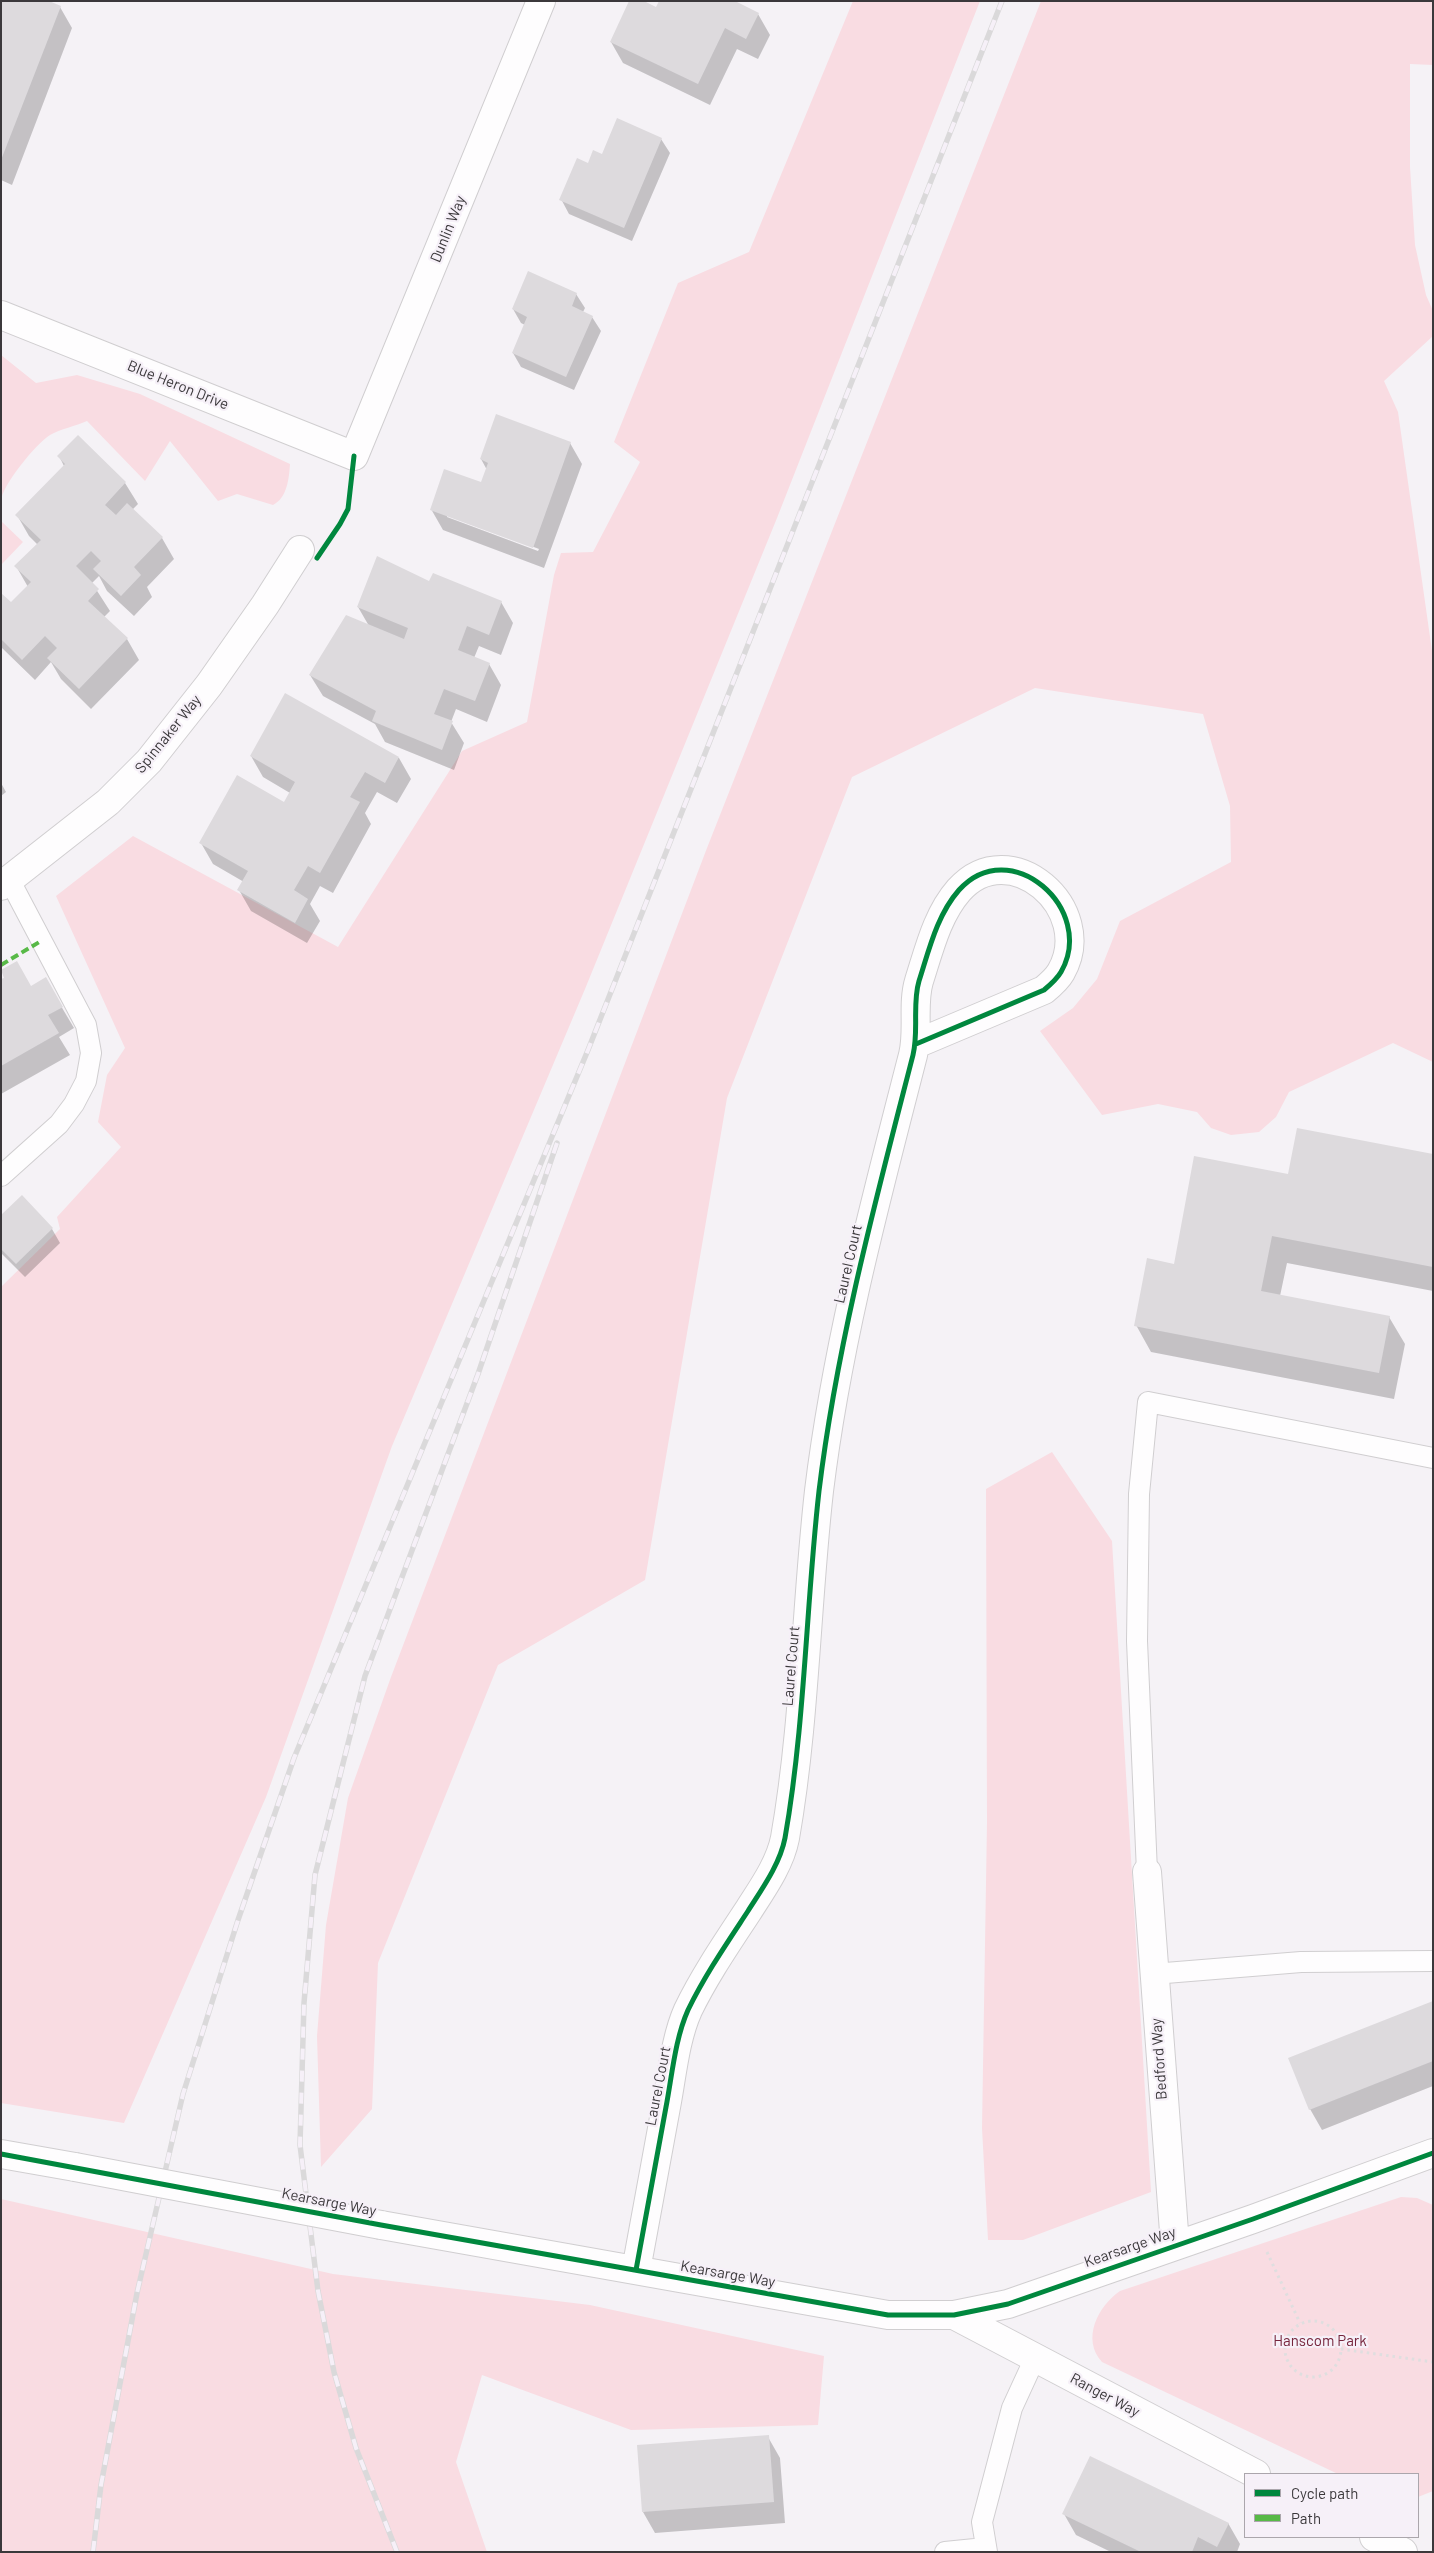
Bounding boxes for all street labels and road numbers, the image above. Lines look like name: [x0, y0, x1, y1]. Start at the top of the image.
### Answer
street label: Dunlin Way: [426, 193, 470, 265]
street label: Blue Heron Drive: [125, 356, 231, 414]
street label: Spinnaker Way: [131, 691, 205, 777]
street label: Laurel Court: [830, 1223, 866, 1305]
street label: Laurel Court: [779, 1625, 803, 1707]
street label: Bedford Way: [1147, 2018, 1171, 2100]
street label: Laurel Court: [641, 2045, 675, 2127]
street label: Kearsarge Way: [280, 2184, 378, 2220]
street label: Kearsarge Way: [1082, 2223, 1178, 2271]
street label: Kearsarge Way: [679, 2257, 777, 2291]
street label: Ranger Way: [1067, 2369, 1143, 2421]

